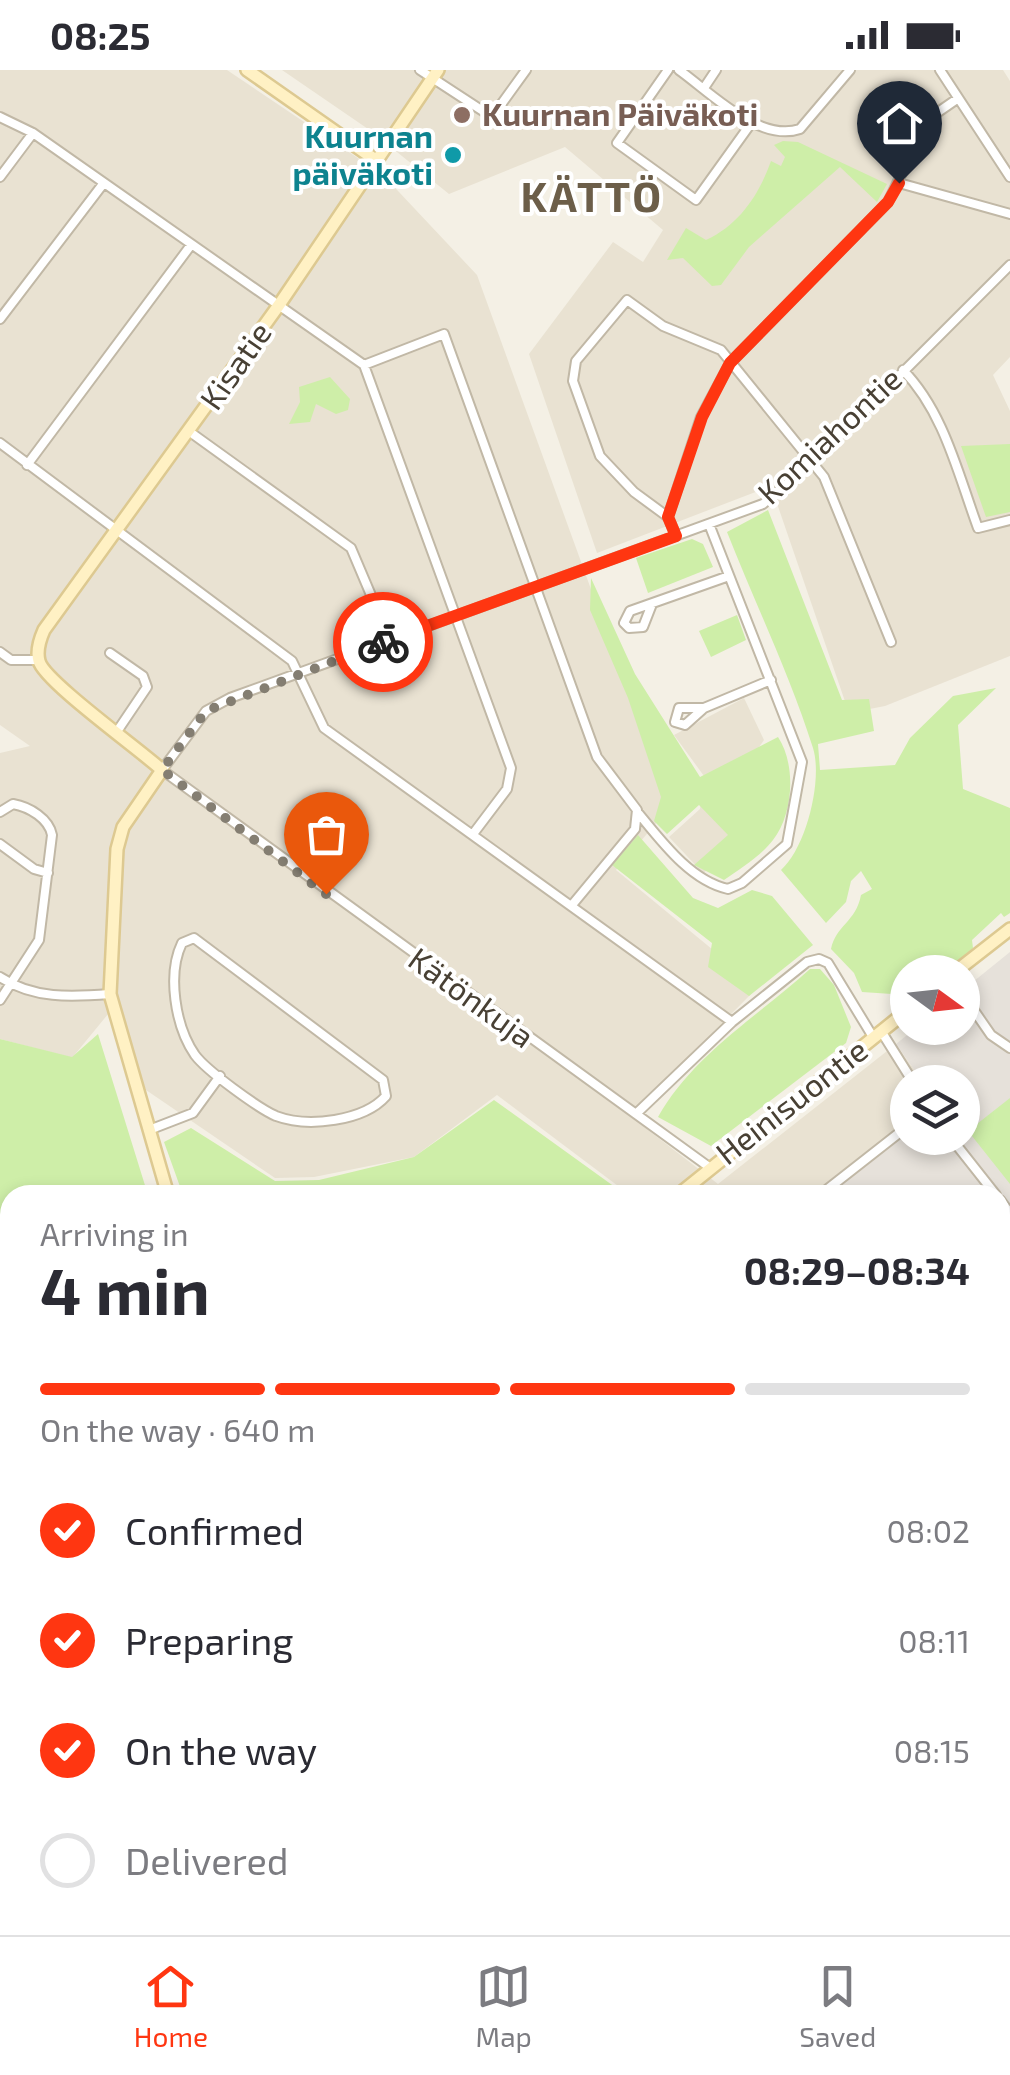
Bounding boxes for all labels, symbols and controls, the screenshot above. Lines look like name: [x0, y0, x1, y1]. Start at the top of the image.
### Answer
text: 08:25: [50, 12, 150, 58]
pin: [857, 81, 942, 184]
place label: Kuurnan Päiväkoti: [482, 94, 758, 132]
icon: home: [872, 96, 927, 151]
marker: Kuurnan Päiväkoti: [451, 104, 473, 126]
place label: Kuurnan päiväkoti: [293, 116, 433, 191]
marker: Kuurnan päiväkoti: [442, 144, 464, 166]
district label: KÄTTÖ: [520, 170, 664, 220]
street label: Kisatie: [191, 314, 278, 416]
street label: Komiahontie: [749, 358, 908, 511]
courier: [333, 592, 433, 692]
icon: bike: [356, 615, 411, 670]
pin: [284, 792, 369, 895]
icon: bag: [299, 807, 354, 862]
street label: Kätönkuja: [402, 938, 542, 1055]
north arrow: [890, 955, 980, 1045]
map controls: [890, 955, 980, 1155]
street label: Heinisuontie: [708, 1030, 874, 1171]
button: layers: [890, 1065, 980, 1155]
text: Arriving in: [40, 1214, 189, 1252]
text: 08:29–08:34: [744, 1247, 970, 1293]
text: 4 min: [40, 1250, 210, 1328]
text: On the way · 640 m: [40, 1410, 315, 1448]
icon: check: [40, 1503, 95, 1558]
text: Confirmed: [125, 1507, 304, 1553]
text: 08:02: [886, 1511, 970, 1549]
icon: check: [40, 1613, 95, 1668]
text: Preparing: [125, 1617, 293, 1663]
text: 08:11: [898, 1621, 970, 1659]
icon: check: [40, 1723, 95, 1778]
text: On the way: [125, 1727, 317, 1773]
text: 08:15: [894, 1731, 970, 1769]
text: Delivered: [125, 1837, 289, 1883]
tab: Home: [134, 1959, 208, 2053]
tab: Map: [476, 1959, 532, 2053]
tab: Saved: [799, 1959, 876, 2053]

